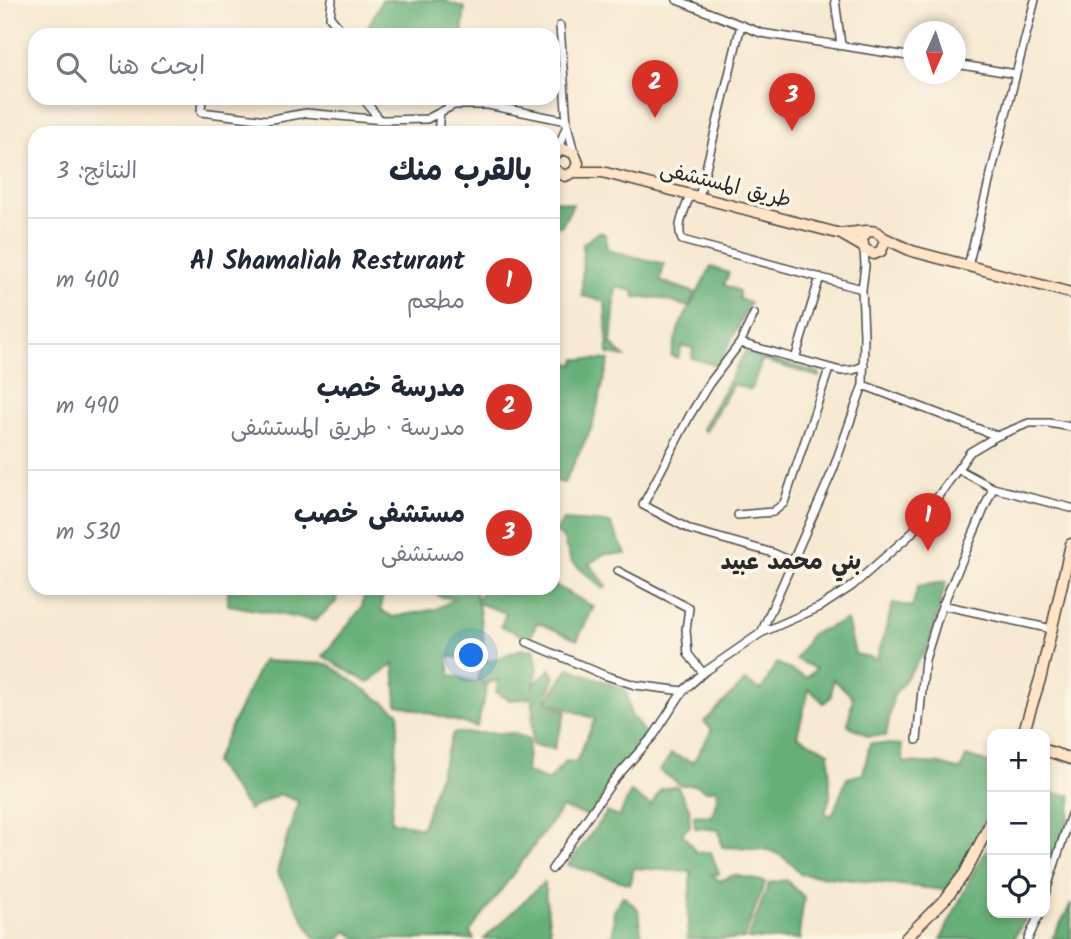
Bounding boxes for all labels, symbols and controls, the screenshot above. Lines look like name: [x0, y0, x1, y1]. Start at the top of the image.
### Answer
north arrow: [903, 21, 966, 84]
search box: [28, 28, 560, 105]
text: ابحث هنا: [108, 46, 205, 88]
icon: search: [52, 48, 90, 86]
pin: 2: [632, 60, 678, 118]
pin: 3: [769, 73, 815, 131]
text: بالقرب منك: [389, 148, 532, 196]
street label: طريق المستشفى: [657, 153, 795, 218]
text: النتائج: 3: [56, 154, 137, 190]
text: Al Shamaliah Resturant: [190, 241, 465, 283]
text: 400 m: [56, 263, 119, 299]
text: 1: [506, 263, 512, 299]
text: مطعم: [407, 284, 465, 320]
text: مدرسة خصب: [317, 368, 465, 410]
text: 490 m: [56, 389, 119, 425]
text: 2: [502, 389, 516, 425]
text: مدرسة · طريق المستشفى: [230, 411, 465, 447]
pin: 1: [905, 493, 951, 551]
text: مستشفى خصب: [294, 494, 465, 536]
text: 530 m: [56, 515, 121, 551]
text: 3: [503, 515, 515, 551]
text: مستشفى: [381, 537, 465, 573]
district label: بني محمد عبيد: [721, 545, 861, 582]
your location: [454, 638, 488, 672]
map controls: [987, 729, 1050, 918]
button: +: [987, 729, 1050, 792]
button: −: [987, 792, 1050, 855]
button: locate: [987, 855, 1050, 918]

